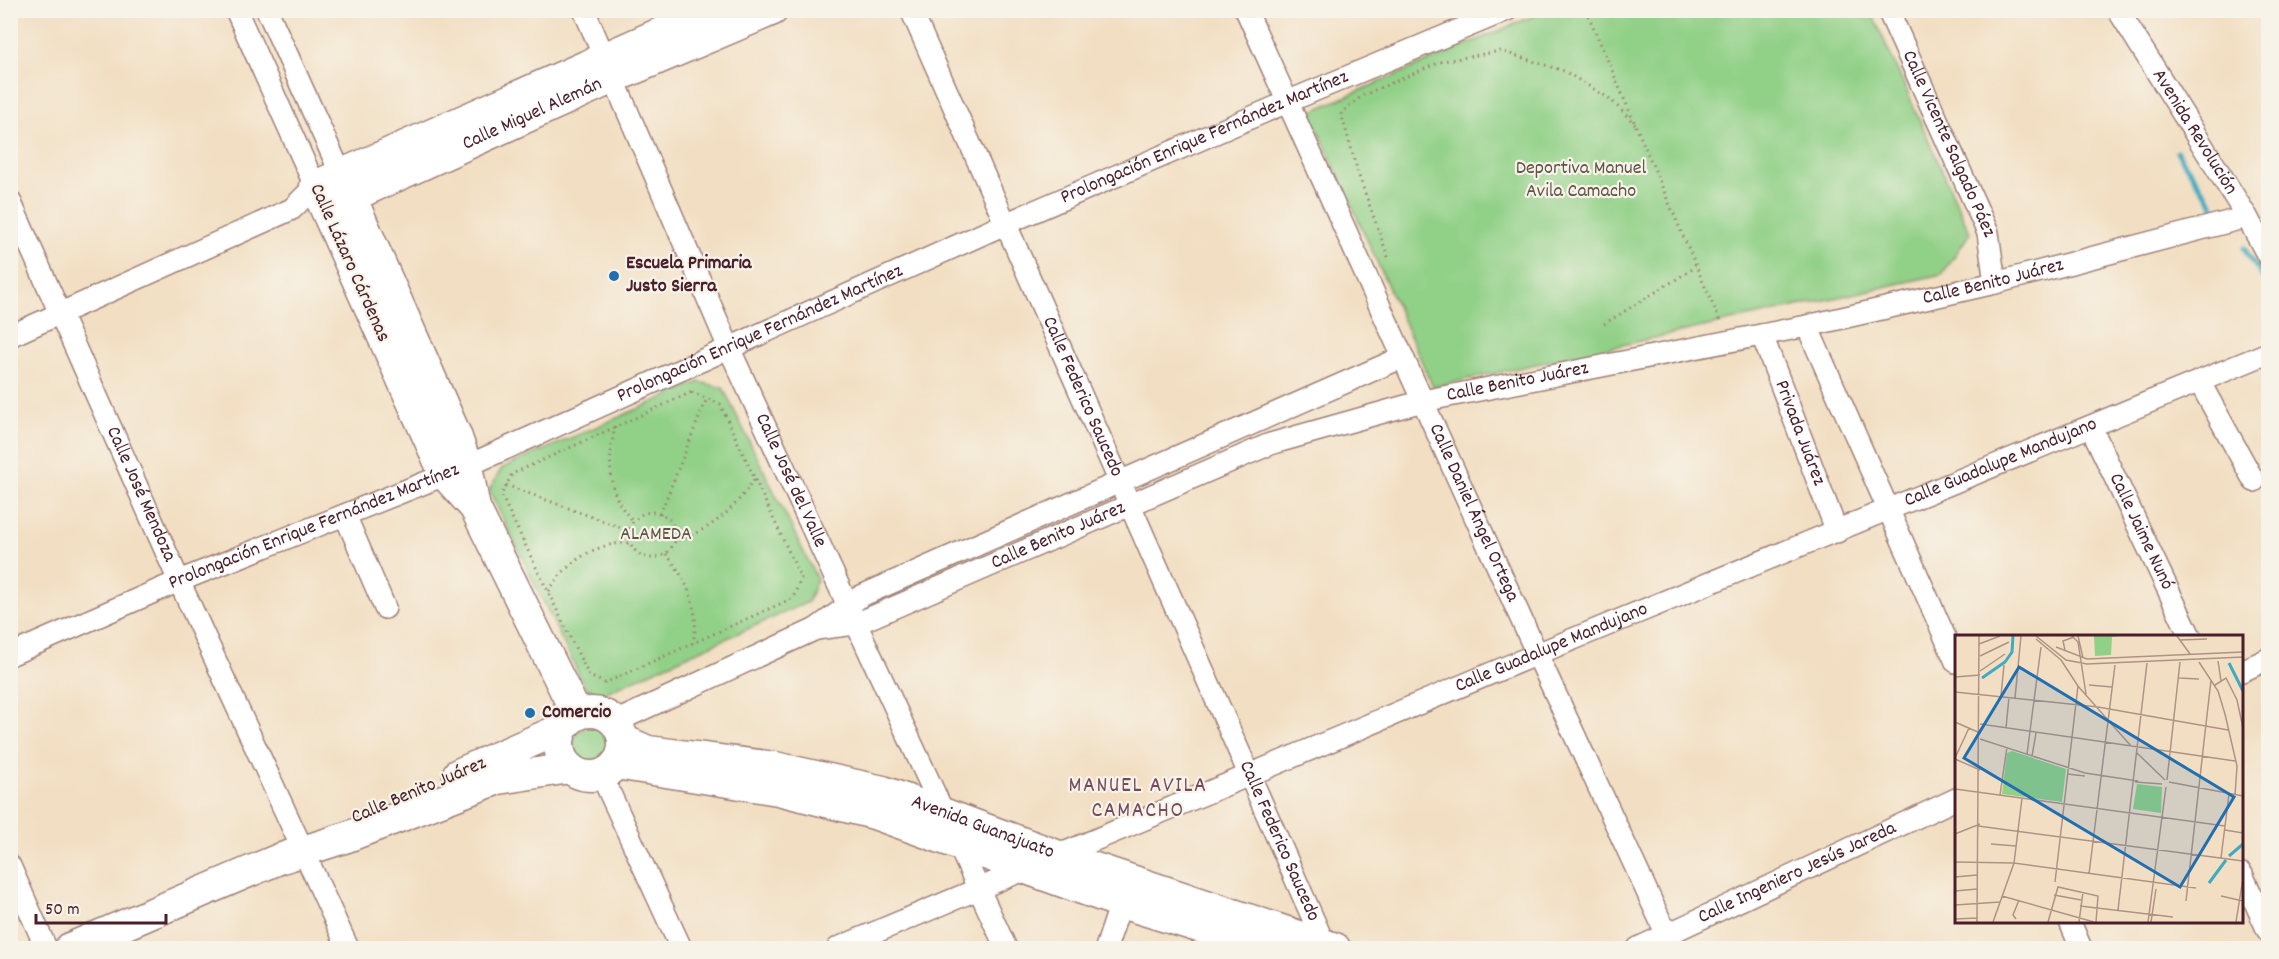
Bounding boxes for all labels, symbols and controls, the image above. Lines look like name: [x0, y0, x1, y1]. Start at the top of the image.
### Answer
street label: Calle Vicente Salgado Páez: [1894, 46, 2002, 242]
street label: Prolongación Enrique Fernández Martínez: [1056, 64, 1353, 212]
street label: Avenida Revolución: [2144, 64, 2244, 200]
street label: Calle Miguel Alemán: [458, 71, 607, 158]
park label: Deportiva Manuel Avila Camacho: [1516, 155, 1646, 206]
street label: Calle Lázaro Cárdenas: [301, 179, 397, 347]
place label: Escuela Primaria Justo Sierra: [626, 250, 752, 301]
street label: Calle Benito Juárez: [1920, 252, 2067, 313]
street label: Prolongación Enrique Fernández Martínez: [613, 258, 908, 411]
marker: Escuela Primaria Justo Sierra: [607, 269, 621, 283]
street label: Calle Federico Saucedo: [1034, 312, 1130, 482]
street label: Calle Benito Juárez: [1444, 355, 1591, 410]
street label: Privada Juárez: [1767, 376, 1832, 490]
street label: Calle José del Valle: [747, 409, 833, 553]
street label: Calle Guadalupe Mandujano: [1900, 411, 2102, 515]
street label: Calle Daniel Ángel Ortega: [1421, 419, 1526, 607]
street label: Calle José Mendoza: [98, 422, 183, 567]
street label: Prolongación Enrique Fernández Martínez: [164, 456, 464, 598]
street label: Calle Jaime Nunó: [2101, 469, 2180, 595]
street label: Calle Benito Juárez: [987, 494, 1130, 578]
park label: ALAMEDA: [620, 521, 692, 549]
street label: Calle Guadalupe Mandujano: [1451, 596, 1652, 701]
inset map: [1955, 635, 2243, 923]
place label: Comercio: [542, 699, 611, 727]
marker: Comercio: [523, 706, 537, 720]
street label: Calle Benito Juárez: [347, 750, 491, 832]
street label: Calle Federico Saucedo: [1231, 757, 1327, 926]
district label: MANUEL AVILA CAMACHO: [1069, 771, 1207, 827]
street label: Avenida Guanajuato: [907, 789, 1058, 867]
street label: Calle Ingeniero Jesús Jareda: [1694, 815, 1902, 932]
scale bar: [36, 887, 166, 925]
text: 50 m: [45, 898, 80, 923]

